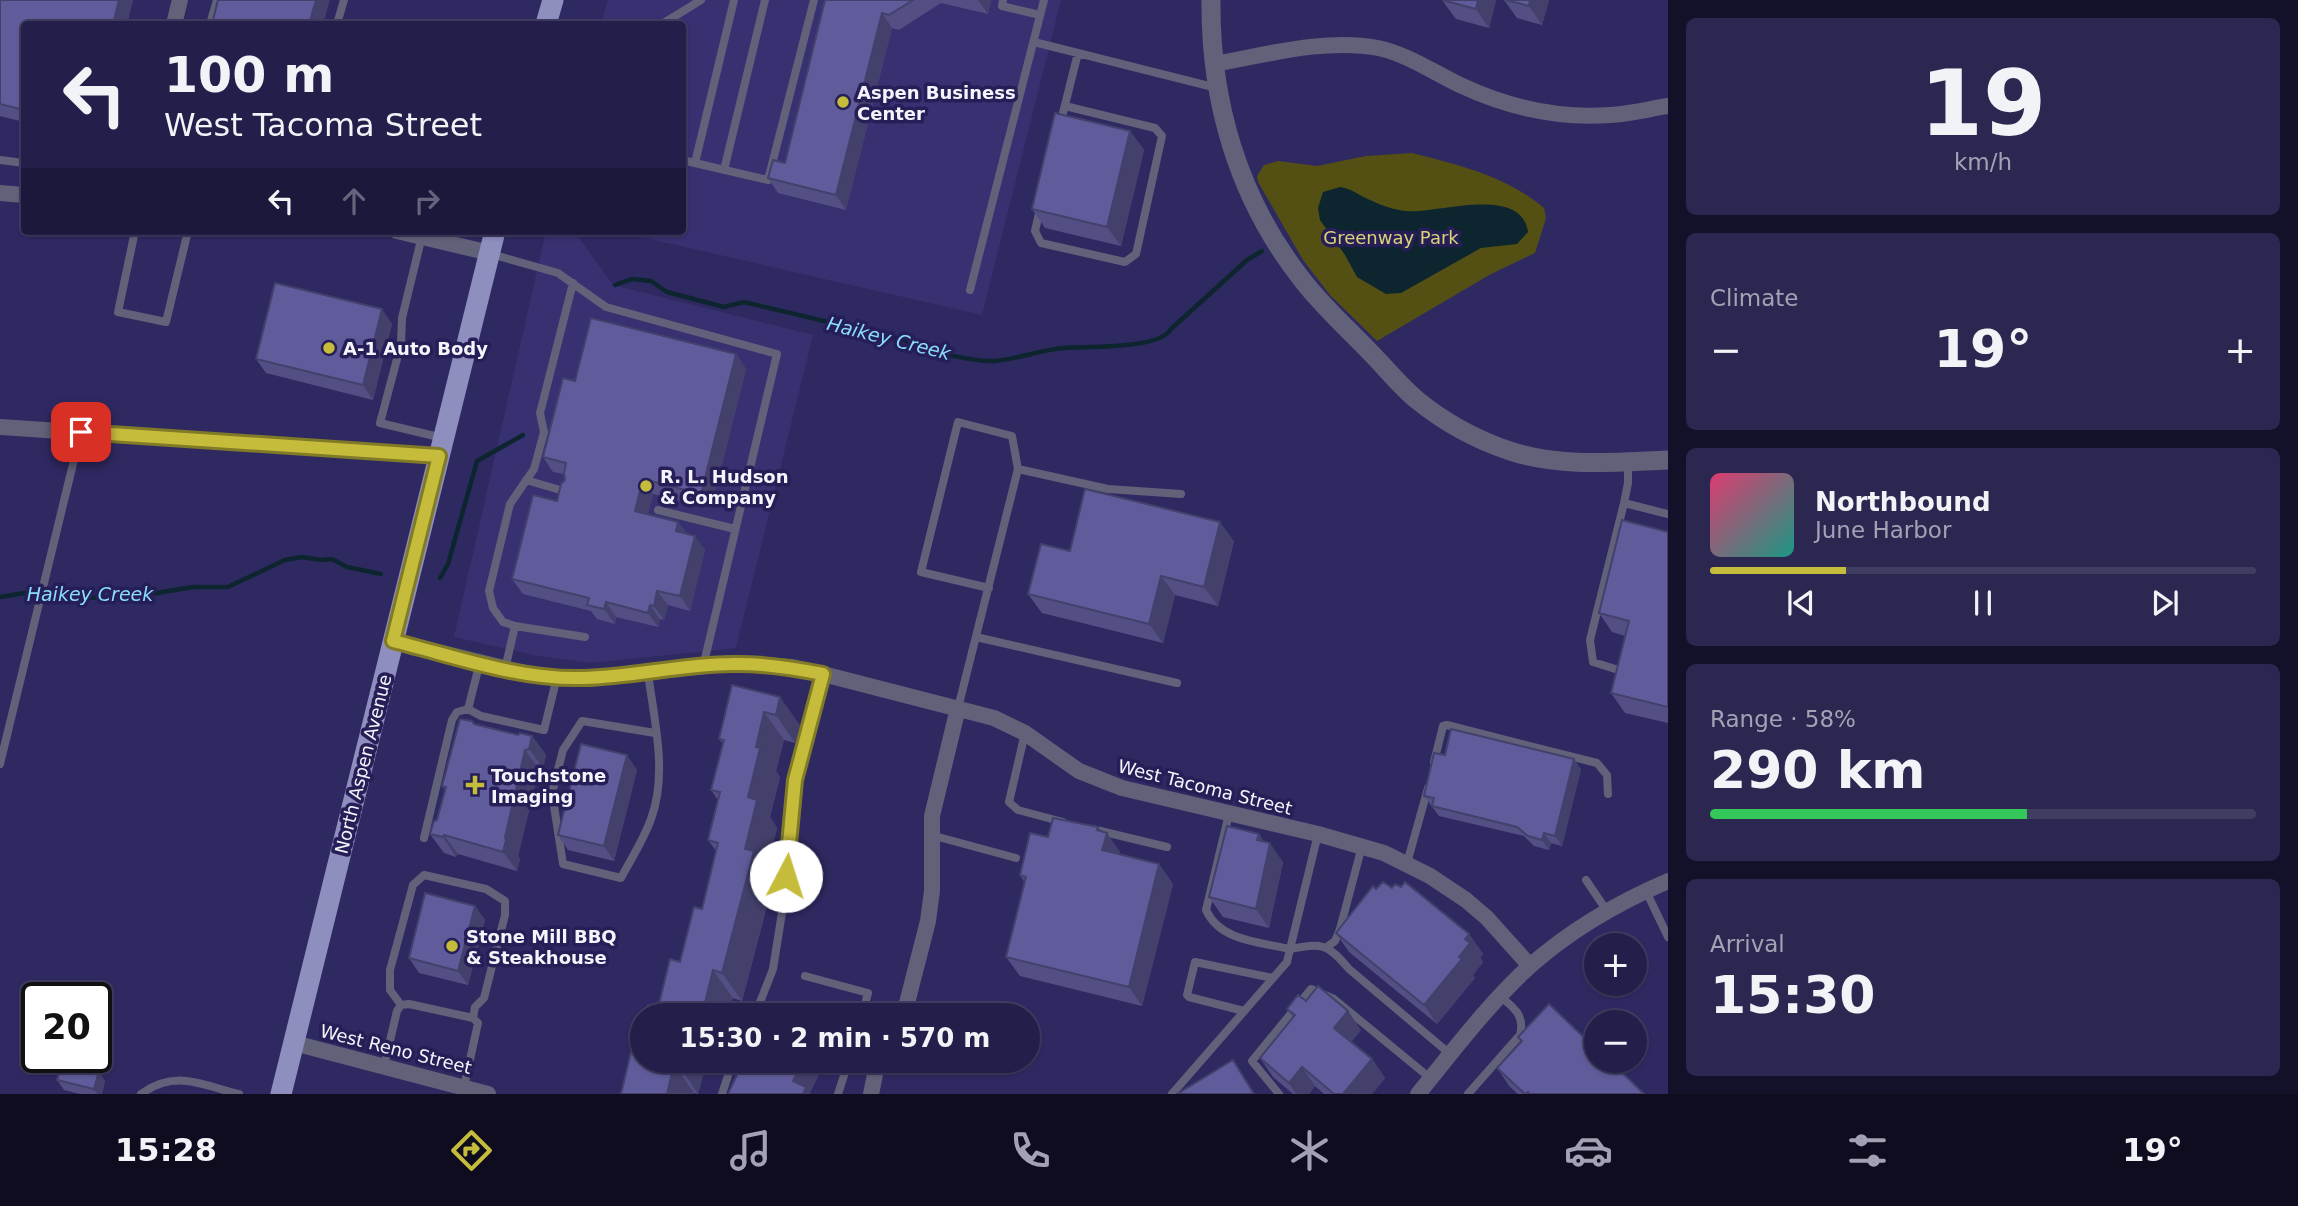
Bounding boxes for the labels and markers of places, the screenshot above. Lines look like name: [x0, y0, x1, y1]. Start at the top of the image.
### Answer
place label: Aspen Business Center: [857, 82, 1016, 124]
marker: Aspen Business Center: [835, 94, 851, 110]
place label: A-1 Auto Body: [343, 338, 488, 359]
marker: A-1 Auto Body: [321, 340, 337, 356]
pin: [51, 402, 111, 462]
place label: R. L. Hudson & Company: [660, 466, 789, 508]
marker: R. L. Hudson & Company: [638, 478, 654, 494]
place label: Touchstone Imaging: [491, 765, 606, 807]
marker: Touchstone Imaging: [465, 775, 485, 795]
place label: Stone Mill BBQ & Steakhouse: [466, 926, 617, 968]
marker: Stone Mill BBQ & Steakhouse: [444, 938, 460, 954]

